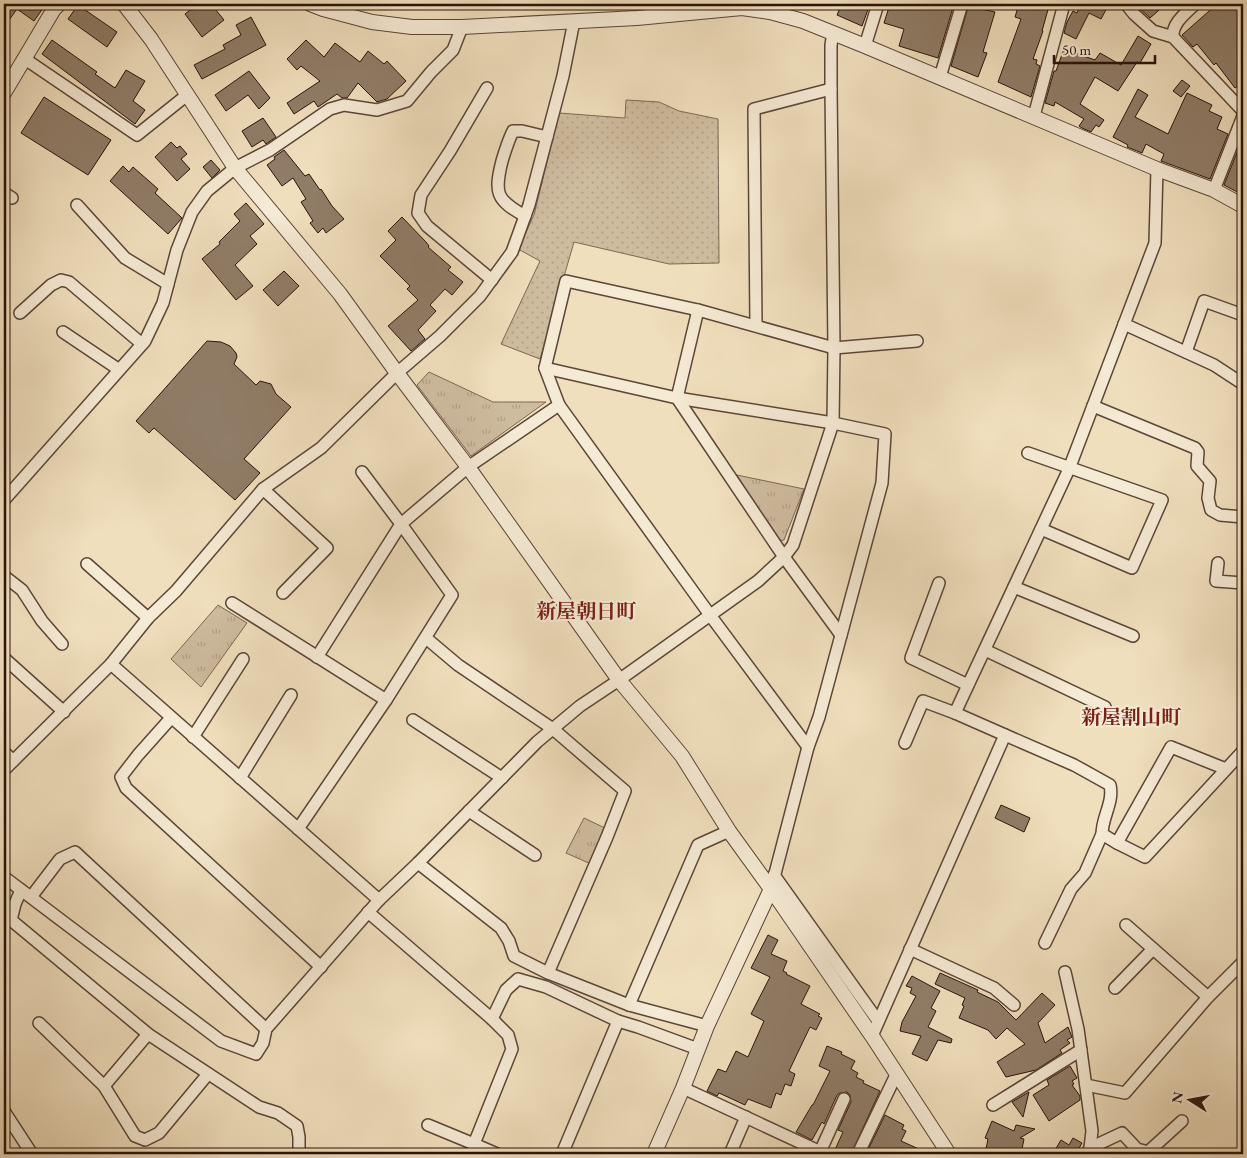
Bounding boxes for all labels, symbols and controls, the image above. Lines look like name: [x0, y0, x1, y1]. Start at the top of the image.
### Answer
scale bar: [1054, 32, 1156, 64]
text: 50 m: [1062, 40, 1091, 59]
district label: 新屋朝日町: [536, 598, 637, 624]
district label: 新屋割山町: [1081, 704, 1182, 730]
north arrow: [1164, 1076, 1214, 1126]
text: N: [1167, 1090, 1187, 1105]

